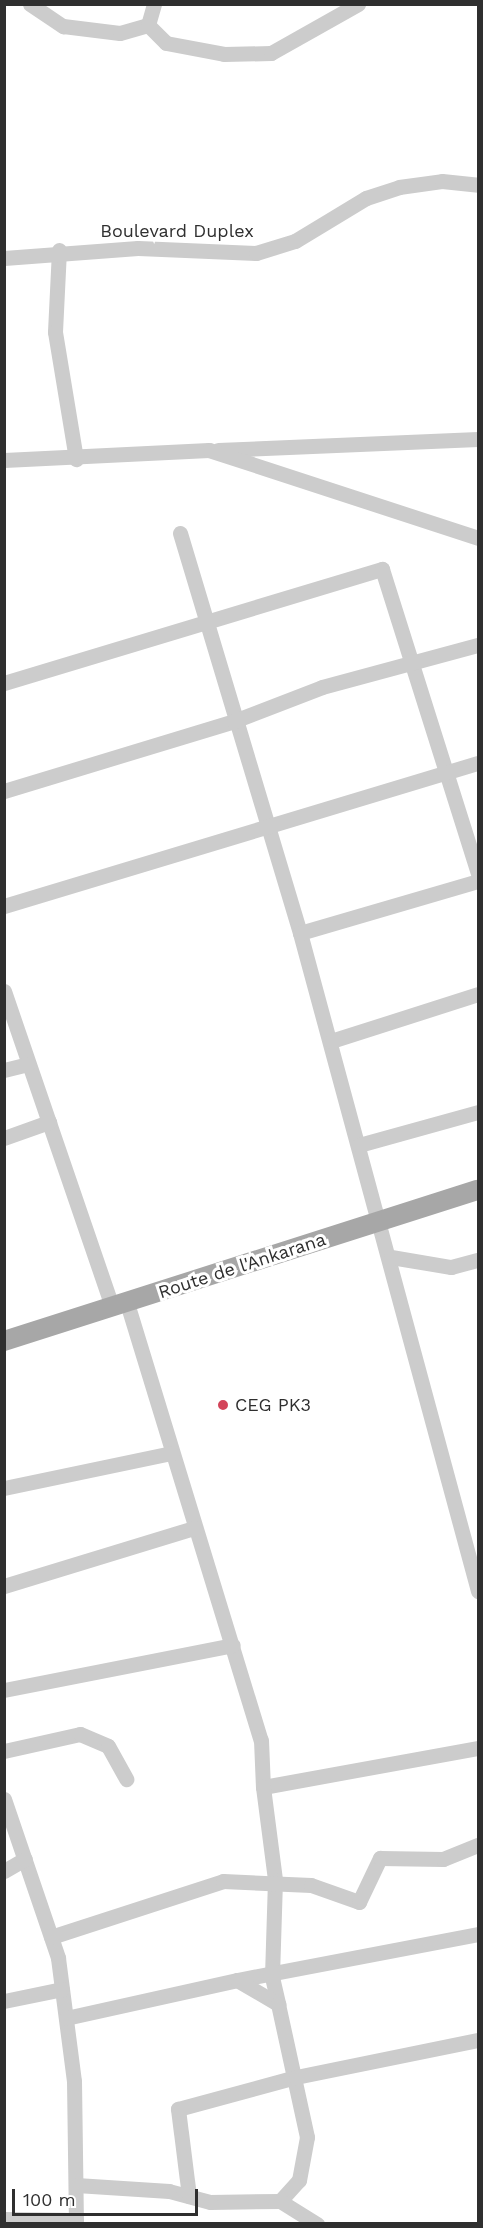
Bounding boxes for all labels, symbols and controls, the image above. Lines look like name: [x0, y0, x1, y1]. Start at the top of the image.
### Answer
street label: Boulevard Duplex: [100, 220, 254, 242]
street label: Route de l'Ankarana: [156, 1229, 328, 1303]
place label: CEG PK3: [235, 1394, 311, 1416]
marker: CEG PK3: [216, 1398, 230, 1412]
scale bar: [15, 2177, 201, 2215]
text: 100 m: [23, 2189, 76, 2210]

